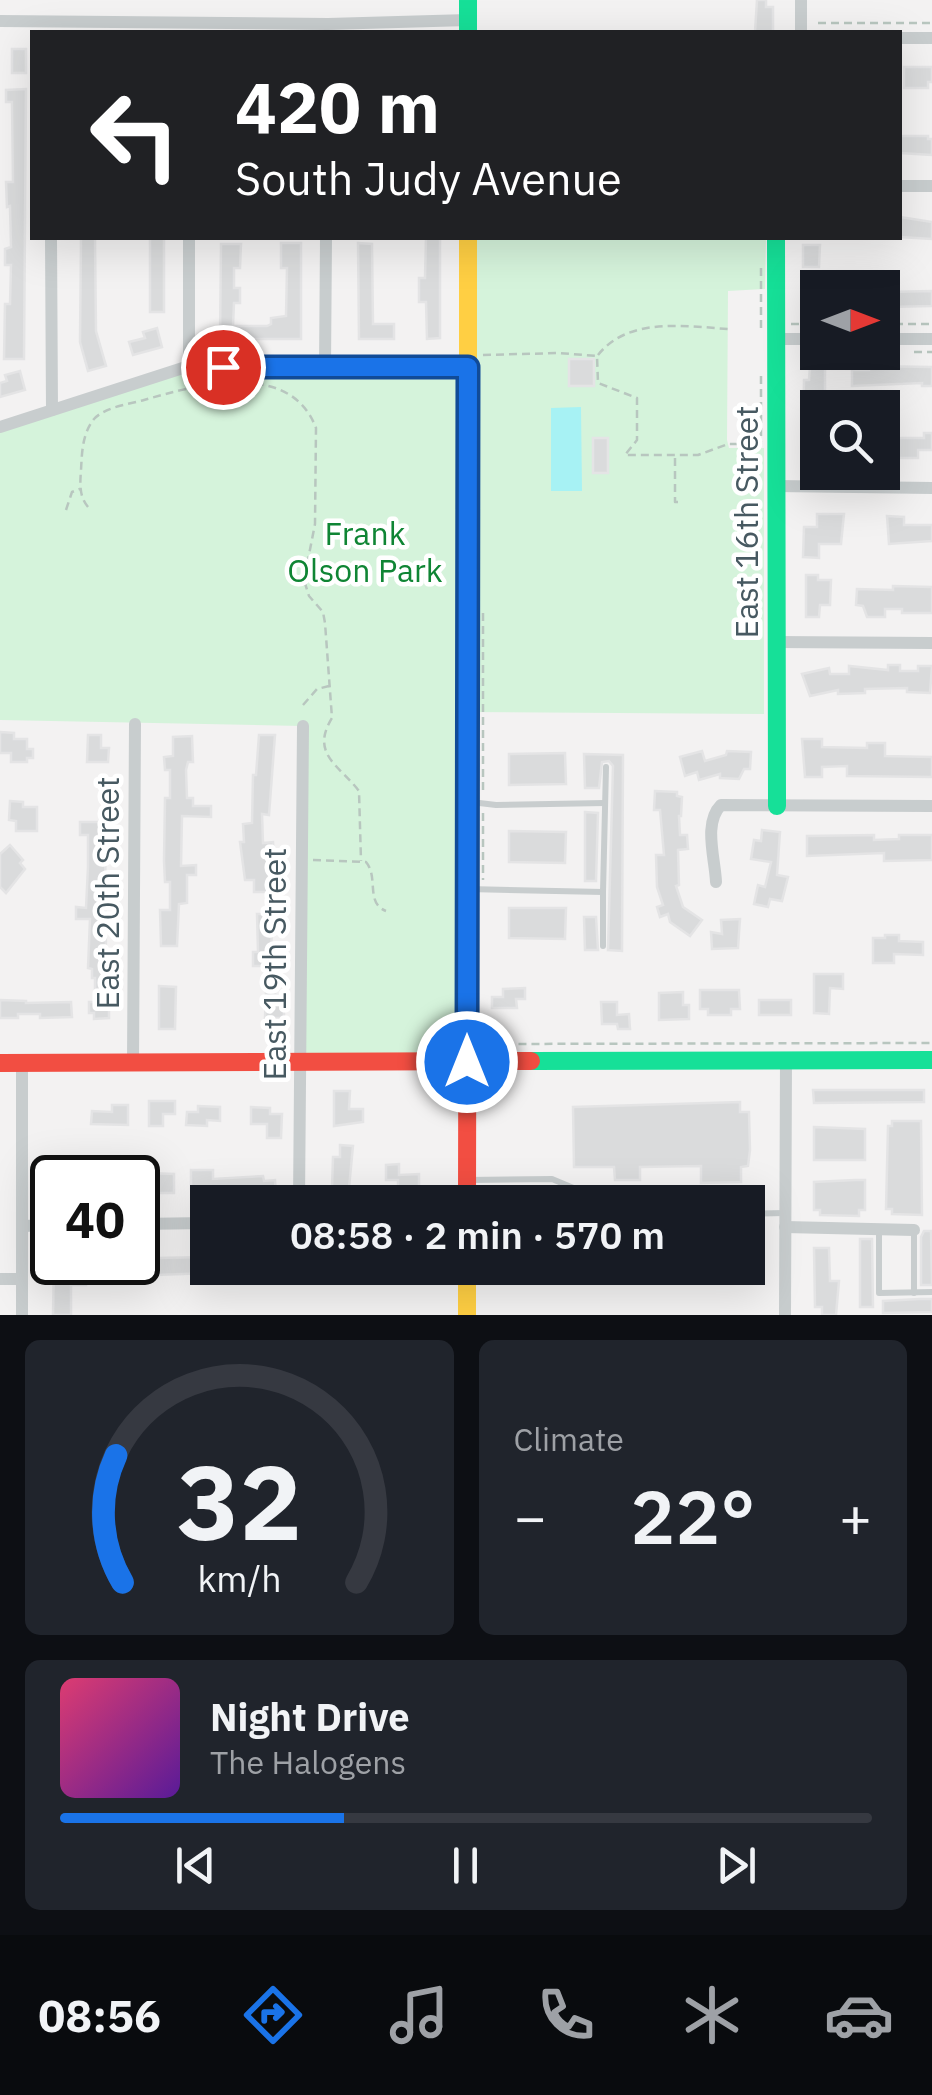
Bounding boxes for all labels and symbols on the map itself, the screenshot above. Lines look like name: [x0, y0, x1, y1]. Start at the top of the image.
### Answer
north arrow: [800, 270, 900, 370]
pin: [181, 325, 266, 410]
street label: East 16th Street: [725, 405, 767, 639]
park label: Frank Olson Park: [287, 512, 443, 591]
street label: East 20th Street: [86, 776, 128, 1010]
street label: East 19th Street: [253, 847, 295, 1081]
position arrow: [415, 1010, 519, 1114]
speed limit sign: 40: [30, 1155, 160, 1285]

